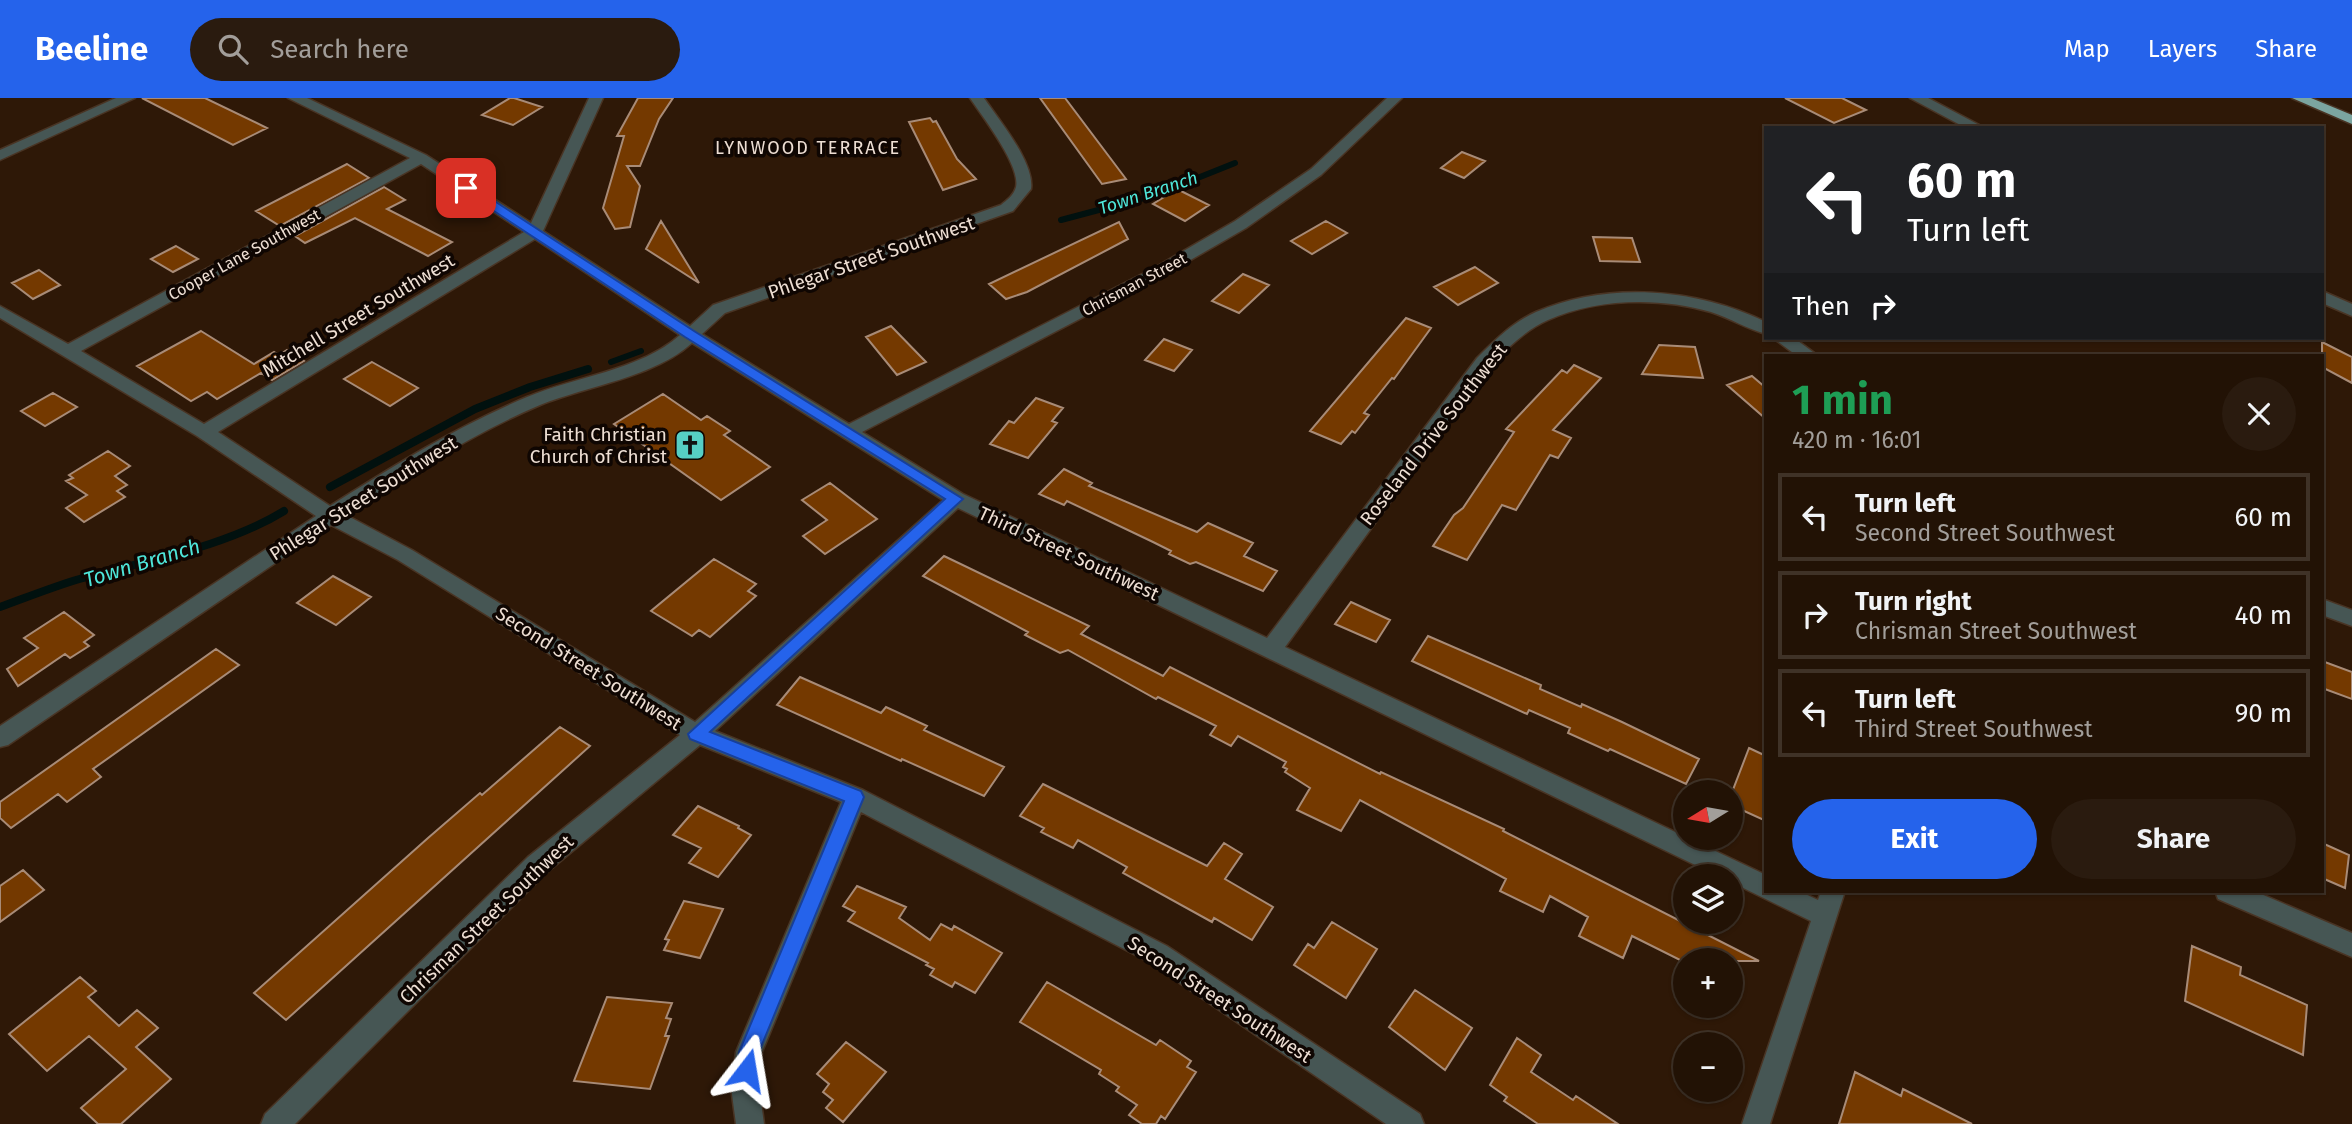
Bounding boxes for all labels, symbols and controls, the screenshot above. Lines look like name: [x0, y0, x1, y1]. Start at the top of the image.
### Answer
search box: [190, 18, 680, 81]
text: Beeline: [35, 29, 148, 69]
icon: search: [214, 30, 252, 68]
text: Search here: [270, 34, 409, 65]
text: Map: [2064, 35, 2110, 63]
text: Layers: [2148, 35, 2217, 63]
text: Share: [2255, 35, 2317, 63]
district label: LYNWOOD TERRACE: [715, 137, 901, 159]
text: 60 m: [1907, 151, 2016, 210]
icon: left: [1792, 154, 1883, 245]
pin: [436, 158, 496, 218]
water label: Town Branch: [1095, 167, 1201, 219]
icon: arrive: [447, 169, 485, 207]
street label: Cooper Lane Southwest: [165, 205, 324, 304]
street label: Phlegar Street Southwest: [765, 211, 977, 304]
text: Turn left: [1907, 211, 2029, 249]
street label: Mitchell Street Southwest: [258, 249, 459, 382]
street label: Chrisman Street: [1079, 249, 1190, 320]
icon: right: [1864, 287, 1902, 325]
text: Then: [1792, 291, 1850, 322]
street label: Roseland Drive Southwest: [1355, 339, 1512, 530]
text: 1 min: [1792, 375, 1893, 425]
button: close: [2222, 377, 2296, 451]
place label: Faith Christian Church of Christ: [530, 423, 667, 468]
text: 420 m · 16:01: [1792, 426, 1921, 454]
church icon: Faith Christian Church of Christ: [673, 428, 707, 462]
street label: Phlegar Street Southwest: [265, 431, 461, 566]
text: Turn left: [1855, 488, 1956, 519]
icon: left: [1796, 498, 1834, 536]
street label: Third Street Southwest: [975, 502, 1163, 605]
text: 60 m: [2234, 502, 2292, 533]
text: Second Street Southwest: [1855, 519, 2115, 547]
water label: Town Branch: [81, 533, 203, 593]
text: Turn right: [1855, 586, 1972, 617]
icon: right: [1796, 596, 1834, 634]
text: 40 m: [2234, 600, 2292, 631]
street label: Second Street Southwest: [492, 602, 686, 735]
text: Chrisman Street Southwest: [1855, 617, 2137, 645]
text: Turn left: [1855, 684, 1956, 715]
icon: left: [1796, 694, 1834, 732]
text: 90 m: [2235, 698, 2292, 729]
text: Third Street Southwest: [1855, 715, 2093, 743]
north arrow: [1673, 780, 1743, 850]
map controls: [1673, 780, 1743, 1102]
button: Exit: [1792, 799, 2037, 879]
button: Share: [2051, 799, 2296, 879]
street label: Chrisman Street Southwest: [395, 830, 578, 1008]
button: layers: [1673, 864, 1743, 934]
street label: Second Street Southwest: [1123, 931, 1316, 1068]
button: +: [1673, 948, 1743, 1018]
button: −: [1673, 1032, 1743, 1102]
position arrow: [710, 1033, 784, 1107]

